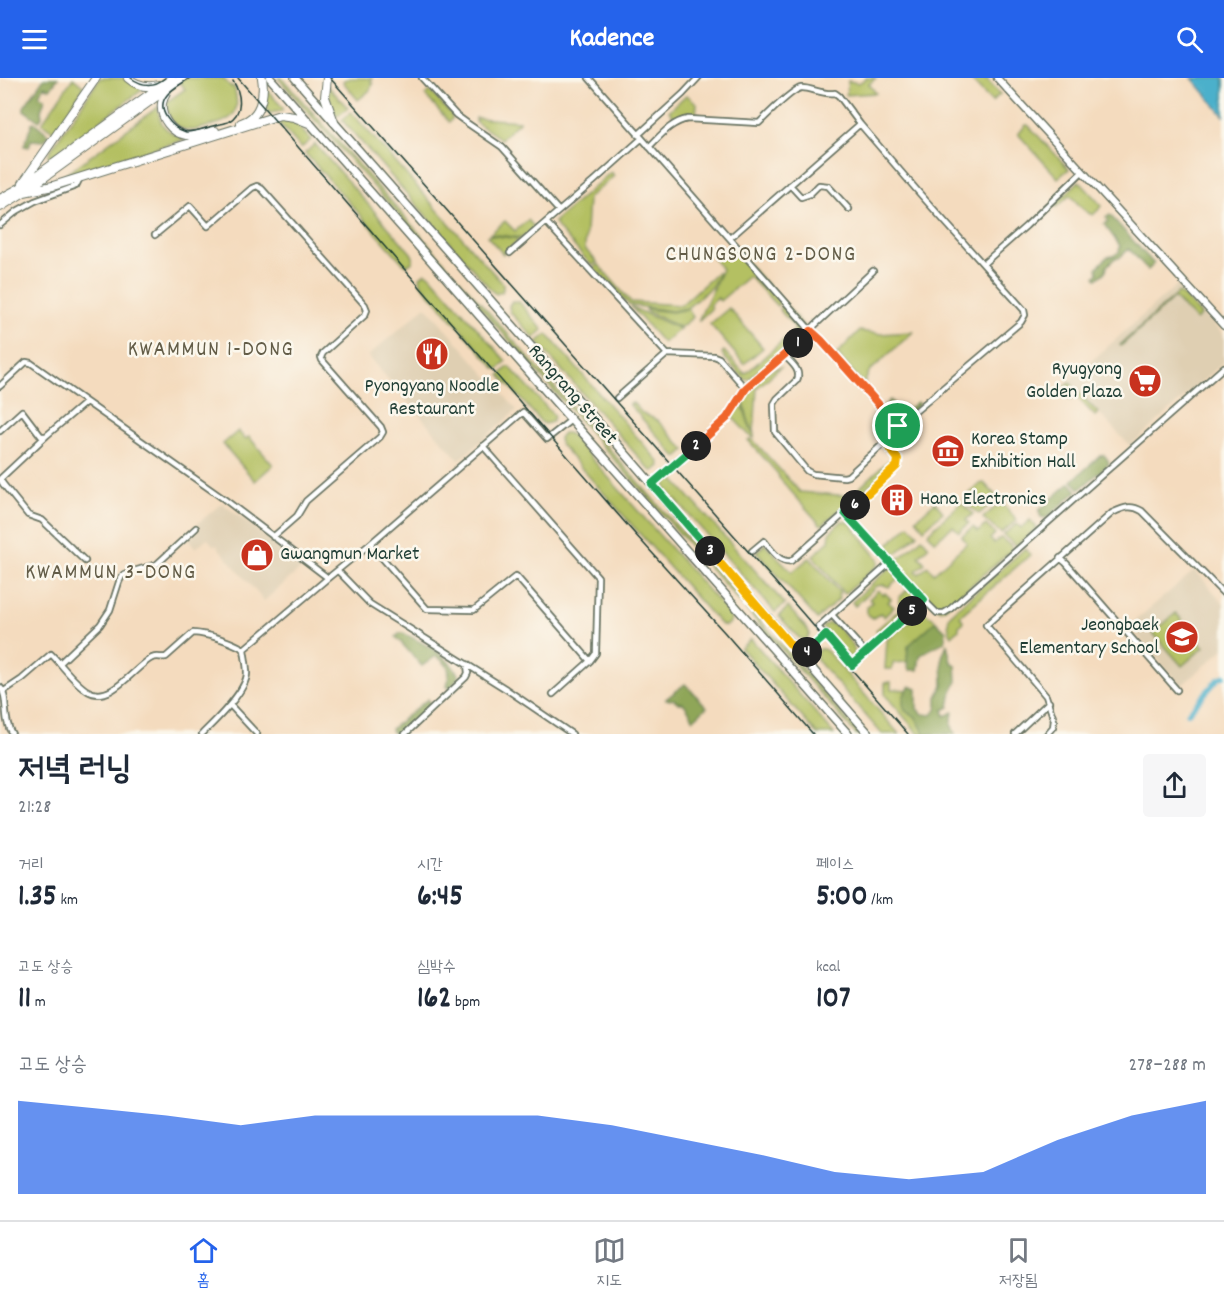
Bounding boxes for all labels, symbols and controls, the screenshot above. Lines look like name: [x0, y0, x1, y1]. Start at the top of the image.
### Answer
text: Kadence: [570, 20, 654, 59]
icon: menu: [18, 23, 51, 56]
icon: search: [1173, 23, 1206, 56]
district label: CHUNGSONG 2-DONG: [665, 240, 857, 271]
pin: 1: [783, 328, 813, 358]
text: 1: [796, 331, 800, 354]
district label: KWAMMUN 1-DONG: [128, 335, 294, 366]
restaurant icon: Pyongyang Noodle Restaurant: [414, 336, 450, 372]
street label: Rangrang Street: [520, 339, 624, 451]
place label: Ryugyong Golden Plaza: [1026, 356, 1123, 407]
supermarket icon: Ryugyong Golden Plaza: [1127, 363, 1163, 399]
place label: Pyongyang Noodle Restaurant: [365, 373, 500, 424]
pin: [872, 400, 923, 451]
icon: arrive: [881, 409, 914, 442]
place label: Korea Stamp Exhibition Hall: [971, 426, 1076, 477]
pin: 2: [681, 431, 711, 461]
museum icon: Korea Stamp Exhibition Hall: [930, 433, 966, 469]
text: 2: [693, 434, 700, 457]
building icon: Hana Electronics: [879, 482, 915, 518]
place label: Hana Electronics: [920, 486, 1047, 514]
pin: 6: [840, 490, 870, 520]
text: 6: [851, 493, 859, 516]
pin: 3: [695, 536, 725, 566]
shop icon: Gwangmun Market: [239, 537, 275, 573]
text: 3: [706, 539, 714, 562]
place label: Gwangmun Market: [280, 541, 419, 569]
district label: KWAMMUN 3-DONG: [25, 558, 197, 589]
pin: 5: [897, 596, 927, 626]
text: 5: [908, 599, 916, 622]
place label: Jeongbaek Elementary School: [1019, 612, 1159, 663]
school or university icon: Jeongbaek Elementary School: [1164, 619, 1200, 655]
pin: 4: [792, 637, 822, 667]
text: 4: [804, 640, 810, 663]
text: 저녁 러닝: [18, 748, 132, 795]
button: share: [1143, 754, 1206, 817]
text: 21:28: [18, 794, 51, 822]
text: 거리: [18, 854, 44, 877]
text: 시간: [417, 854, 443, 877]
text: 페이스: [816, 854, 855, 877]
text: 1.35: [18, 877, 57, 920]
text: 6:45: [417, 877, 463, 920]
text: 5:00: [816, 877, 868, 920]
text: km: [57, 889, 78, 912]
text: /km: [868, 889, 893, 912]
text: 고도 상승: [18, 956, 73, 979]
text: 심박수: [417, 956, 456, 979]
text: kcal: [816, 956, 840, 979]
text: 11: [18, 979, 31, 1022]
text: 162: [417, 979, 451, 1022]
text: 107: [816, 979, 850, 1022]
text: m: [31, 991, 46, 1014]
text: bpm: [451, 991, 480, 1014]
text: 고도 상승: [18, 1052, 87, 1080]
text: 278–288 m: [1129, 1052, 1206, 1080]
tab: 홈: [187, 1234, 220, 1293]
tab: 지도: [593, 1234, 626, 1293]
tab: 저장됨: [999, 1234, 1037, 1293]

